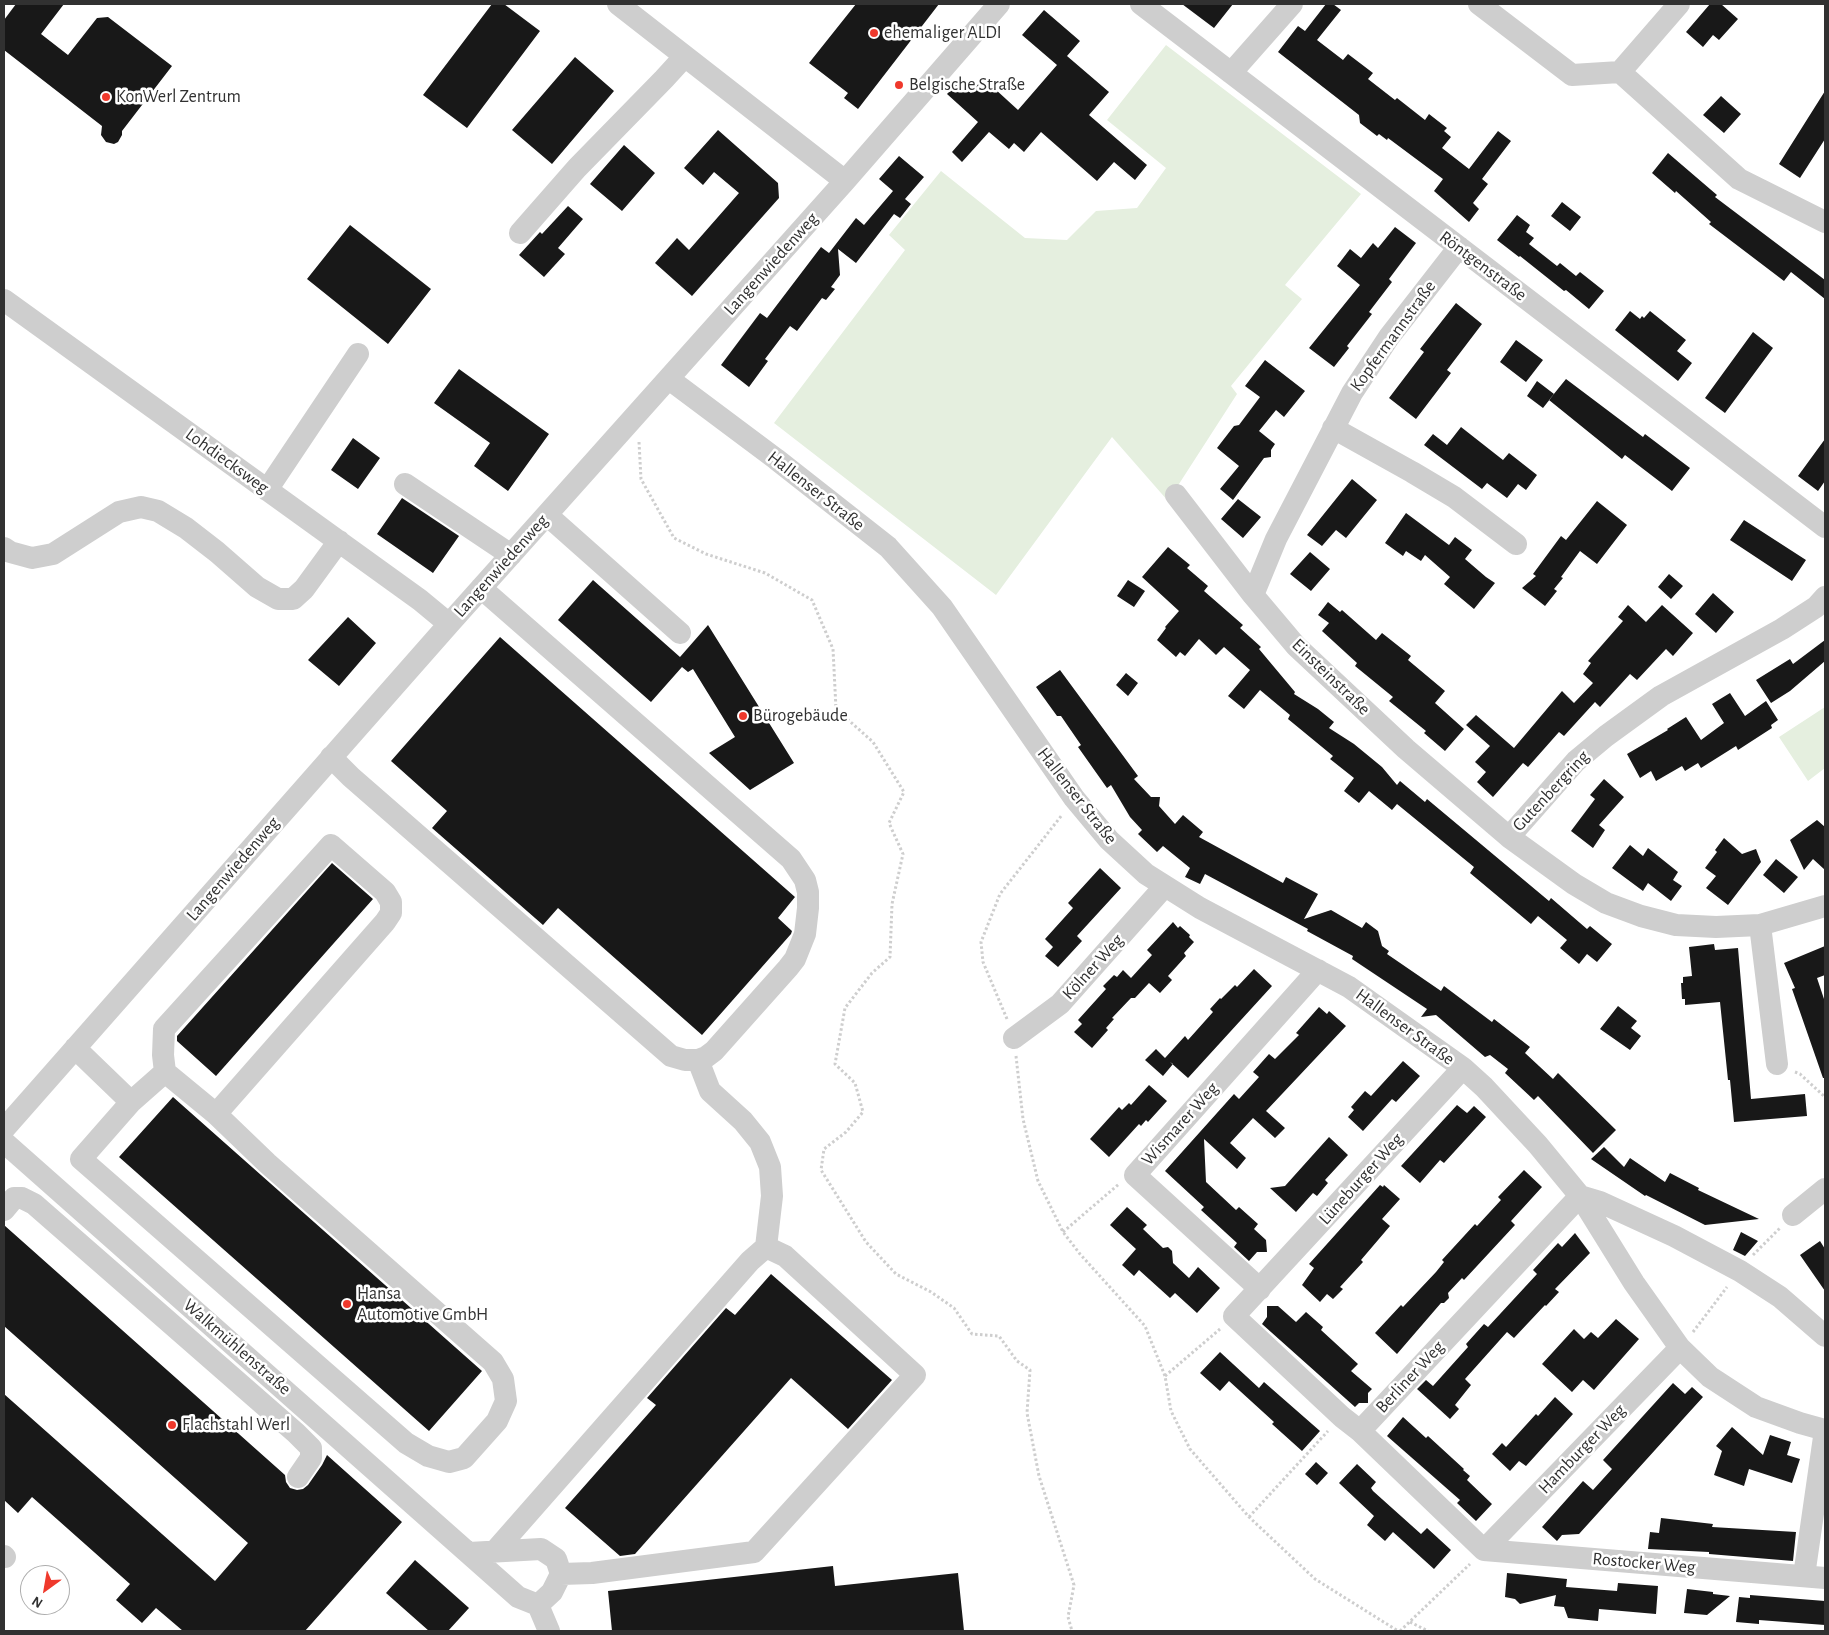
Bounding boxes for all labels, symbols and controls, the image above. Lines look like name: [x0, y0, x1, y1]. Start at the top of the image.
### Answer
place label: ehemaliger ALDI: [884, 22, 1002, 44]
marker: ehemaliger ALDI: [868, 27, 880, 39]
place label: Belgische Straße: [909, 74, 1025, 96]
marker: Belgische Straße: [893, 79, 905, 91]
place label: KonWerl Zentrum: [116, 86, 241, 108]
marker: KonWerl Zentrum: [100, 91, 112, 103]
street label: Langenwiedenweg: [719, 208, 823, 320]
street label: Röntgenstraße: [1435, 226, 1531, 306]
street label: Kopfermannstraße: [1346, 276, 1440, 396]
street label: Lohdiecksweg: [181, 423, 273, 499]
street label: Hallenser Straße: [763, 446, 869, 536]
street label: Langenwiedenweg: [449, 510, 553, 622]
street label: Einsteinstraße: [1287, 634, 1375, 720]
place label: Bürogebäude: [753, 705, 848, 727]
marker: Bürogebäude: [737, 710, 749, 722]
street label: Hallenser Straße: [1032, 743, 1122, 849]
street label: Gutenbergring: [1508, 746, 1594, 836]
street label: Langenwiedenweg: [182, 812, 284, 926]
street label: Kölner Weg: [1058, 930, 1128, 1004]
street label: Hallenser Straße: [1351, 984, 1459, 1070]
street label: Wismarer Weg: [1137, 1078, 1223, 1170]
street label: Lüneburger Weg: [1314, 1129, 1408, 1229]
place label: Hansa Automotive GmbH: [357, 1283, 488, 1326]
street label: Walkmühlenstraße: [179, 1294, 295, 1400]
marker: Hansa Automotive GmbH: [341, 1298, 353, 1310]
street label: Berliner Weg: [1371, 1336, 1449, 1418]
street label: Hamburger Weg: [1534, 1400, 1630, 1498]
place label: Flachstahl Werl: [182, 1414, 290, 1436]
marker: Flachstahl Werl: [166, 1419, 178, 1431]
street label: Rostocker Weg: [1592, 1548, 1696, 1578]
north arrow: [20, 1565, 70, 1615]
text: N: [30, 1593, 45, 1610]

